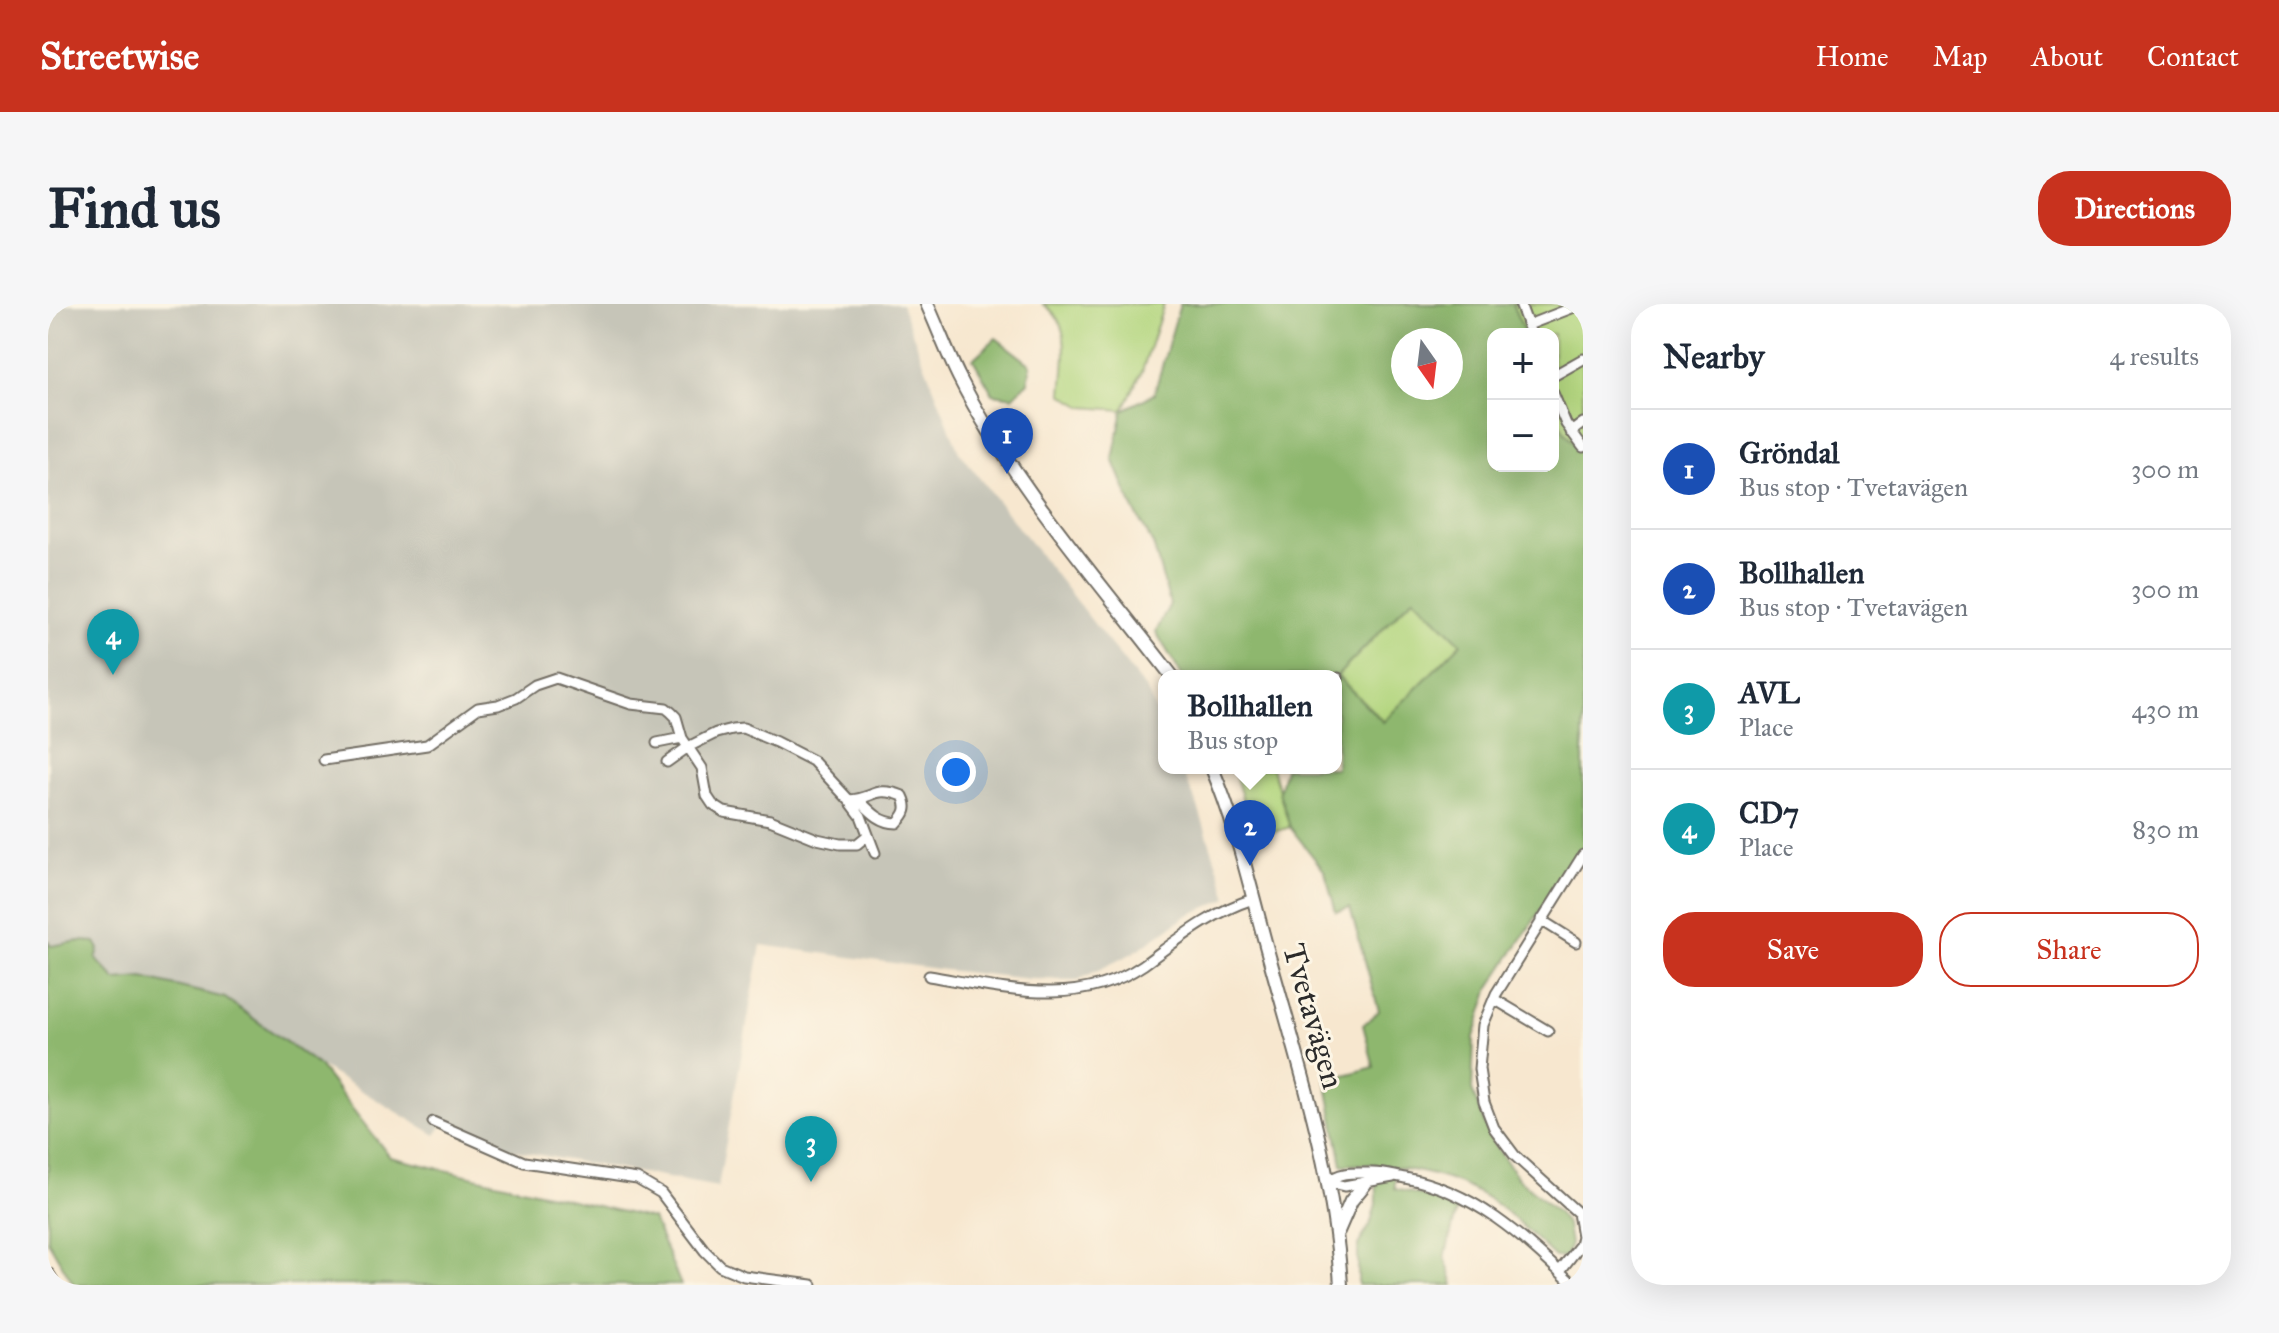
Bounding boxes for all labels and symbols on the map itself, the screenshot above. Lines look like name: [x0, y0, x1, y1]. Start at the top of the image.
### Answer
north arrow: [1391, 328, 1463, 400]
pin: 1: [981, 408, 1033, 474]
pin: 4: [87, 609, 139, 675]
your location: [936, 752, 976, 792]
pin: 2: [1224, 800, 1276, 866]
street label: Tvetavägen: [1274, 939, 1353, 1093]
pin: 3: [785, 1116, 837, 1182]

